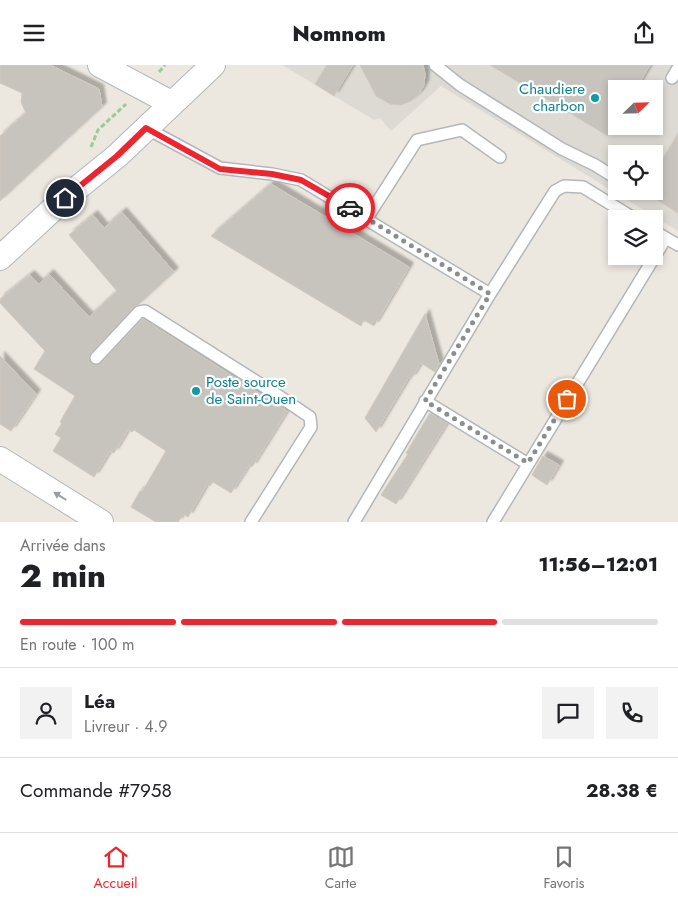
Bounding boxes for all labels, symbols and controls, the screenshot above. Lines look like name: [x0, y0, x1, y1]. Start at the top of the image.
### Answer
text: Nomnom: [292, 17, 386, 49]
icon: menu: [20, 19, 48, 47]
icon: share: [630, 19, 658, 47]
place label: Chaudiere charbon: [519, 78, 585, 117]
north arrow: [608, 80, 662, 135]
map controls: [608, 80, 663, 265]
marker: Chaudiere charbon: [589, 92, 601, 104]
button: locate: [608, 145, 663, 200]
pin: [44, 177, 86, 219]
courier: [325, 183, 375, 233]
icon: home: [51, 184, 79, 212]
icon: car: [336, 194, 364, 222]
button: layers: [608, 210, 663, 265]
place label: Poste source de Saint-Ouen: [206, 371, 296, 410]
pin: [546, 378, 588, 420]
marker: Poste source de Saint-Ouen: [190, 385, 202, 397]
icon: bag: [553, 385, 581, 413]
one-way arrow: [53, 491, 67, 501]
text: Arrivée dans: [20, 534, 105, 557]
text: 11:56–12:01: [538, 551, 658, 578]
text: 2 min: [20, 553, 106, 599]
text: En route · 100 m: [20, 633, 135, 656]
button: person: [20, 687, 72, 739]
button: chat: [542, 687, 594, 739]
button: phone: [606, 687, 658, 739]
text: Léa: [84, 688, 115, 715]
text: Livreur · 4.9: [84, 715, 168, 738]
text: Commande #7958: [20, 777, 172, 804]
text: 28.38 €: [586, 777, 658, 804]
tab: Accueil: [94, 843, 138, 893]
tab: Carte: [325, 843, 356, 893]
tab: Favoris: [544, 843, 584, 893]

